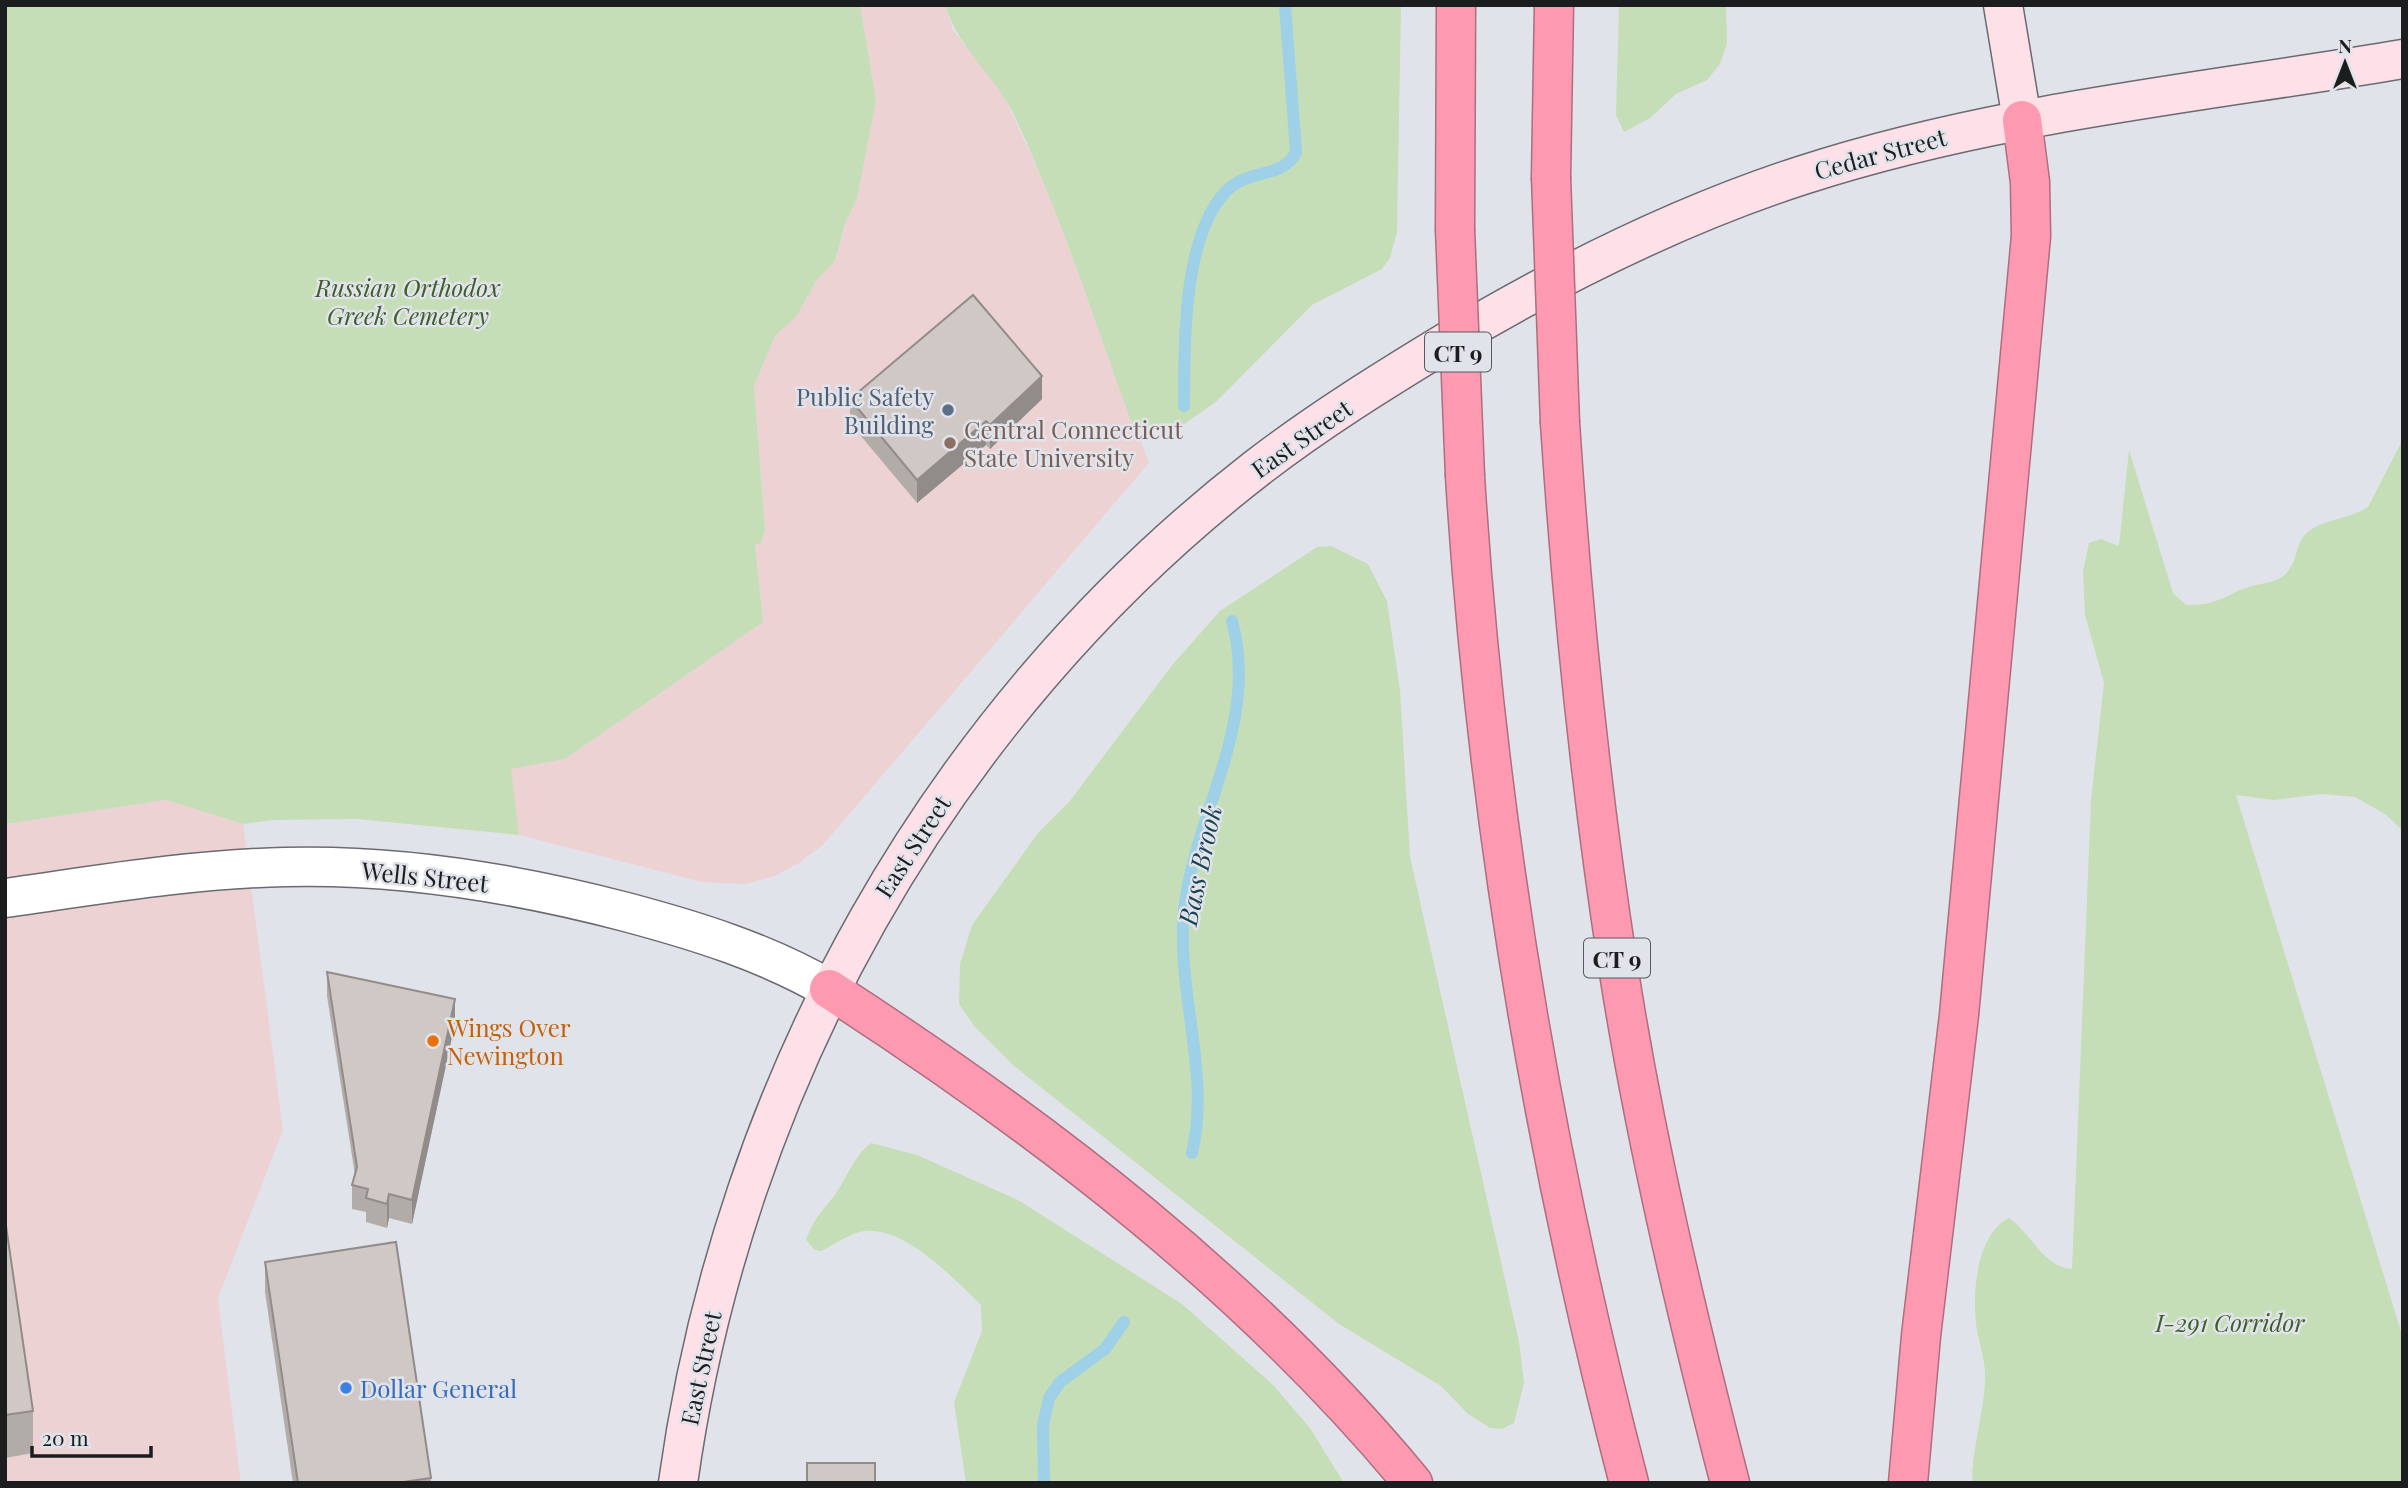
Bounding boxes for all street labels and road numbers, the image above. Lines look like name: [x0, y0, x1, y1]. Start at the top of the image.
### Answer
street label: Cedar Street: [1811, 120, 1950, 186]
road number: CT 9: [1425, 332, 1491, 372]
street label: East Street: [1244, 391, 1358, 484]
street label: East Street: [867, 788, 957, 903]
street label: Wells Street: [359, 853, 490, 899]
road number: CT 9: [1584, 939, 1650, 978]
street label: East Street: [672, 1308, 728, 1428]

